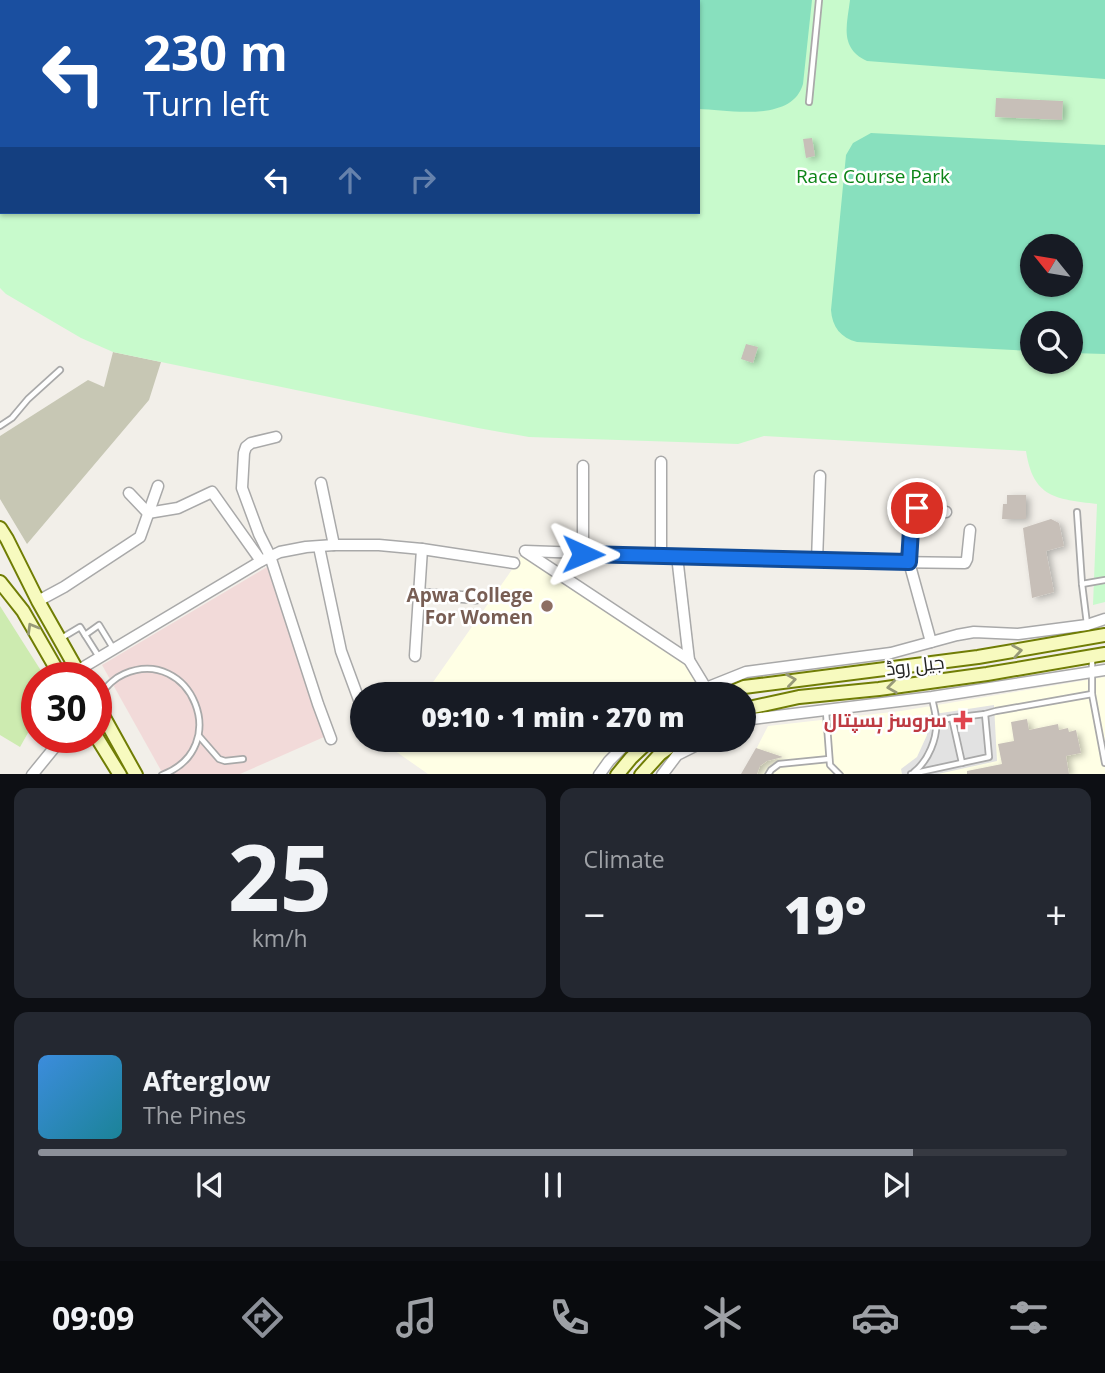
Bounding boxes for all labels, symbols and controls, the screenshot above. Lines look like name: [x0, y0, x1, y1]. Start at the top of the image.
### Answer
text: 230 m: [143, 19, 288, 85]
icon: left: [28, 28, 119, 119]
text: Turn left: [143, 82, 269, 125]
icon: left: [258, 161, 296, 199]
icon: ahead: [331, 161, 369, 199]
icon: right: [404, 161, 442, 199]
park label: Race Course Park: [796, 163, 950, 189]
north arrow: [1020, 234, 1083, 298]
map controls: [1020, 234, 1083, 374]
button: search: [1020, 311, 1083, 374]
pin: [887, 478, 947, 538]
icon: arrive: [898, 489, 936, 527]
position arrow: [546, 517, 620, 591]
place label: Apwa College For Women: [407, 582, 533, 630]
marker: Apwa College For Women: [539, 598, 555, 614]
one-way arrow: [28, 623, 41, 636]
one-way arrow: [1011, 644, 1023, 659]
street label: جیل روڈ: [884, 649, 946, 681]
speed limit sign: 30: [21, 662, 112, 753]
one-way arrow: [785, 673, 797, 688]
one-way arrow: [886, 679, 898, 694]
text: 09:10 · 1 min · 270 m: [422, 699, 684, 735]
place label: سروسز ہسپتال: [824, 707, 947, 734]
marker: سروسز ہسپتال: [953, 710, 973, 730]
text: 25: [228, 814, 332, 938]
text: Climate: [584, 843, 665, 875]
text: 19°: [784, 878, 867, 949]
text: −: [584, 888, 605, 940]
text: +: [1045, 888, 1067, 940]
text: km/h: [252, 922, 308, 954]
text: Afterglow: [143, 1063, 270, 1099]
text: The Pines: [143, 1099, 246, 1131]
icon: previous: [191, 1166, 229, 1204]
icon: pause: [534, 1166, 572, 1204]
icon: next: [877, 1166, 915, 1204]
icon: directions: [238, 1293, 287, 1342]
icon: music: [392, 1293, 441, 1342]
icon: phone: [545, 1293, 594, 1342]
icon: climate: [698, 1293, 747, 1342]
icon: car: [851, 1293, 900, 1342]
icon: filters: [1004, 1293, 1053, 1342]
text: 09:09: [52, 1296, 134, 1339]

